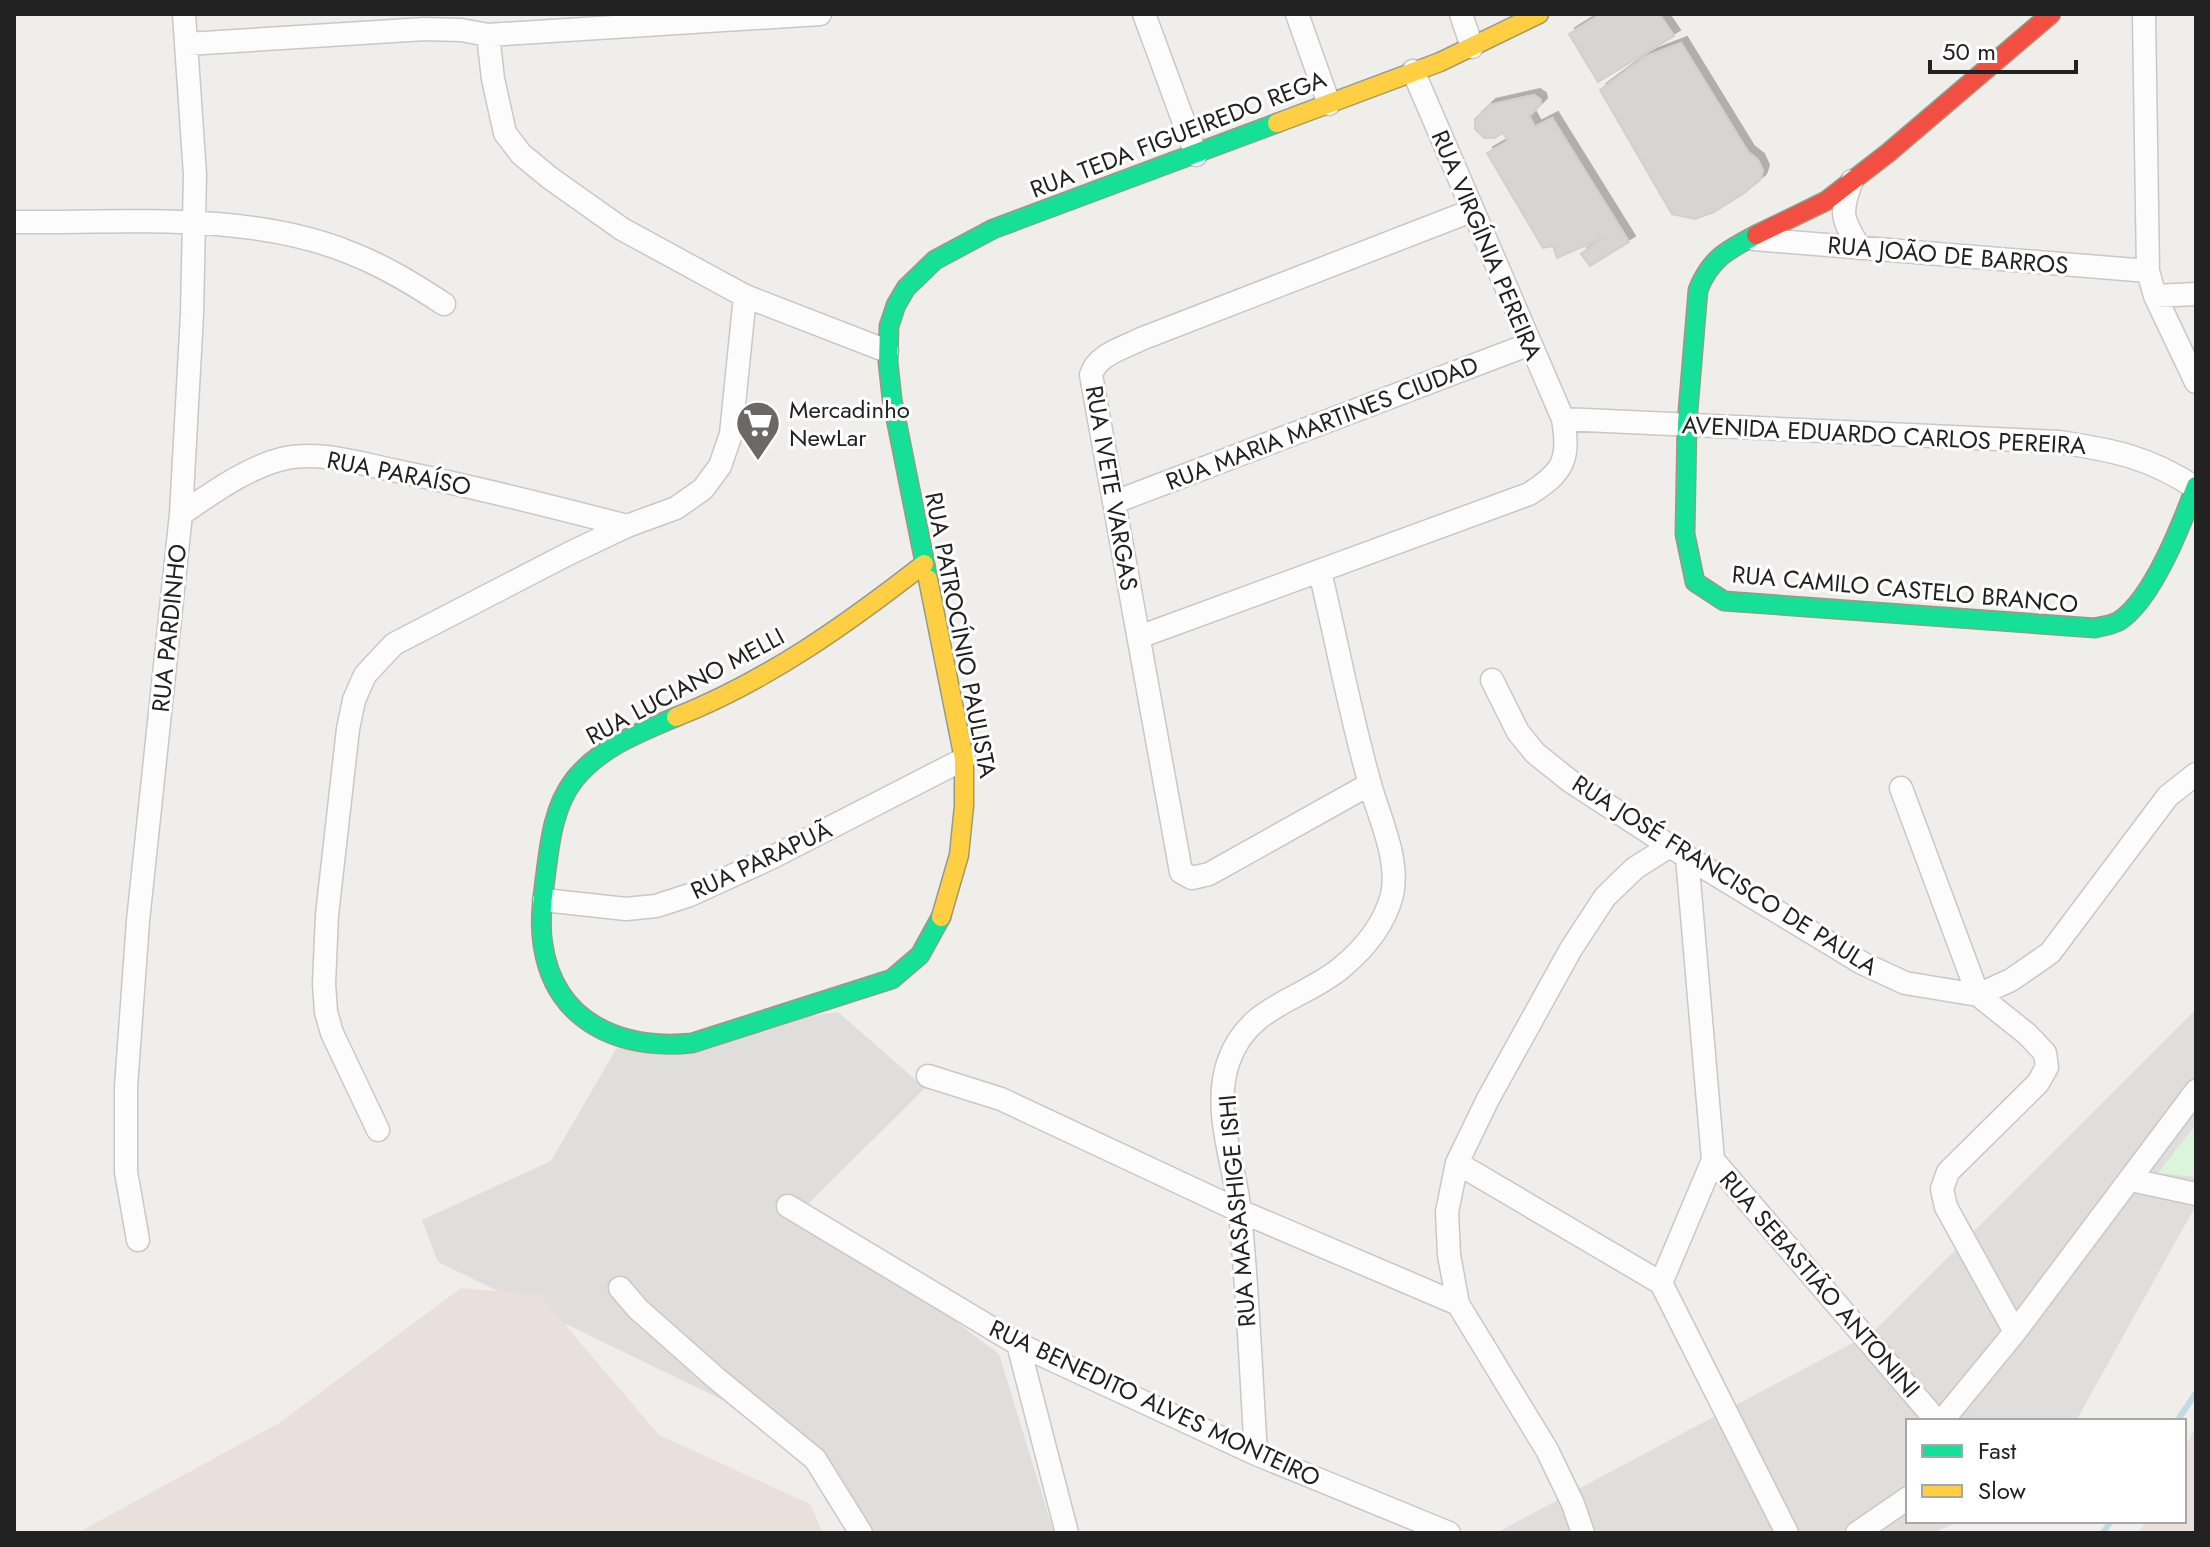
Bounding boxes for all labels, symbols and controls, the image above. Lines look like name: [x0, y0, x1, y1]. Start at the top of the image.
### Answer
scale bar: [1930, 24, 2076, 74]
text: 50 m: [1942, 34, 1996, 69]
street label: RUA TEDA FIGUEIREDO REGA: [1025, 61, 1331, 207]
street label: RUA VIRGÍNIA PEREIRA: [1423, 125, 1551, 366]
street label: RUA JOÃO DE BARROS: [1826, 227, 2070, 283]
street label: RUA MARIA MARTINES CIUDAD: [1161, 347, 1483, 499]
street label: RUA IVETE VARGAS: [1077, 383, 1147, 593]
place label: Mercadinho NewLar: [789, 392, 910, 455]
supermarket icon: Mercadinho NewLar: [734, 399, 782, 462]
street label: AVENIDA EDUARDO CARLOS PEREIRA: [1681, 407, 2087, 463]
street label: RUA PARAÍSO: [324, 442, 474, 504]
street label: RUA PATROCÍNIO PAULISTA: [916, 489, 1006, 781]
street label: RUA PARDINHO: [143, 542, 195, 714]
street label: RUA CAMILO CASTELO BRANCO: [1730, 556, 2080, 622]
street label: RUA LUCIANO MELLI: [579, 619, 791, 753]
street label: RUA JOSÉ FRANCISCO DE PAULA: [1566, 766, 1885, 984]
street label: RUA PARAPUÃ: [685, 812, 837, 908]
street label: RUA MASASHIGE ISHI: [1209, 1093, 1265, 1329]
street label: RUA SEBASTIÃO ANTONINI: [1711, 1163, 1929, 1405]
street label: RUA BENEDITO ALVES MONTEIRO: [984, 1311, 1326, 1495]
legend: [1906, 1419, 2186, 1523]
text: Fast: [1978, 1433, 2016, 1468]
text: Slow: [1978, 1473, 2026, 1508]

